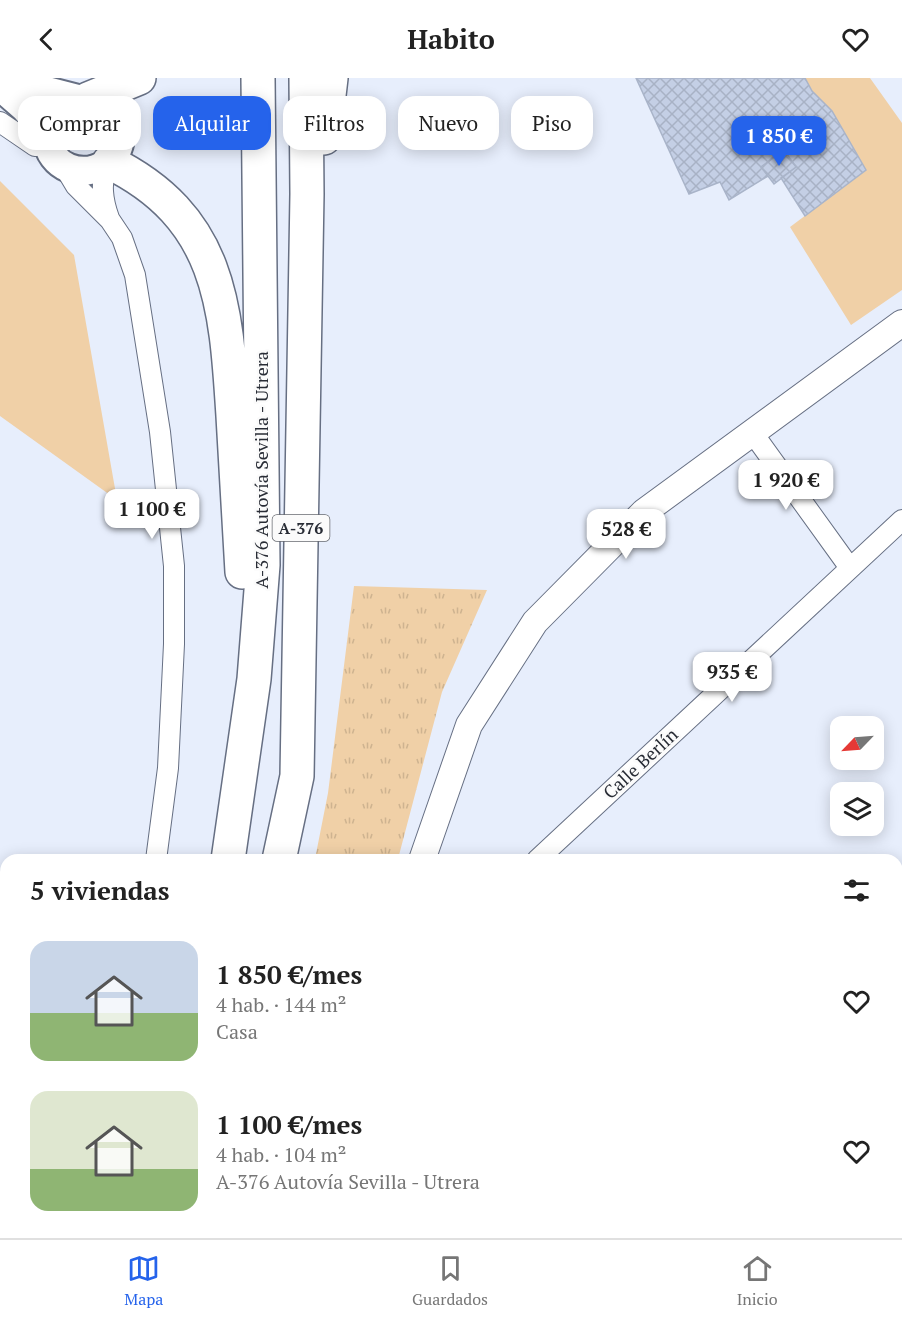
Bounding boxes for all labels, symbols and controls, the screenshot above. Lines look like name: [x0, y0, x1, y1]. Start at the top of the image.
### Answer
text: Habito: [407, 21, 495, 57]
icon: back: [30, 23, 63, 56]
icon: heart: [839, 23, 872, 56]
chip: Comprar: [18, 96, 141, 150]
chip: Alquilar: [153, 96, 271, 150]
chip: Filtros: [283, 96, 386, 150]
chip: Nuevo: [398, 96, 499, 150]
chip: Piso: [511, 96, 593, 150]
pin: 1 850 €: [724, 116, 834, 167]
text: 1 850 €: [745, 122, 813, 149]
street label: A-376 Autovía Sevilla - Utrera: [249, 351, 273, 589]
pin: 1 920 €: [731, 460, 841, 511]
text: 1 920 €: [752, 466, 820, 493]
pin: 1 100 €: [97, 489, 207, 540]
text: 1 100 €: [118, 495, 186, 522]
pin: 528 €: [584, 509, 668, 560]
road number: A-376: [272, 515, 330, 541]
text: 528 €: [601, 515, 651, 542]
pin: 935 €: [690, 652, 774, 703]
text: 935 €: [707, 658, 757, 685]
north arrow: [830, 716, 884, 770]
map controls: [830, 716, 884, 836]
street label: Calle Berlín: [598, 722, 683, 804]
button: layers: [830, 782, 884, 836]
text: 5 viviendas: [30, 873, 170, 907]
icon: filters: [840, 874, 873, 907]
text: 1 850 €/mes: [216, 957, 362, 991]
icon: home: [78, 965, 150, 1037]
icon: heart: [840, 985, 873, 1018]
text: 4 hab. · 144 m²: [216, 991, 346, 1018]
text: Casa: [216, 1018, 258, 1045]
text: 1 100 €/mes: [216, 1107, 362, 1141]
icon: home: [78, 1115, 150, 1187]
icon: heart: [840, 1135, 873, 1168]
text: 4 hab. · 104 m²: [216, 1141, 346, 1168]
text: A-376 Autovía Sevilla - Utrera: [216, 1168, 480, 1195]
tab: Mapa: [124, 1252, 163, 1310]
tab: Guardados: [412, 1252, 488, 1310]
tab: Inicio: [737, 1252, 778, 1310]

